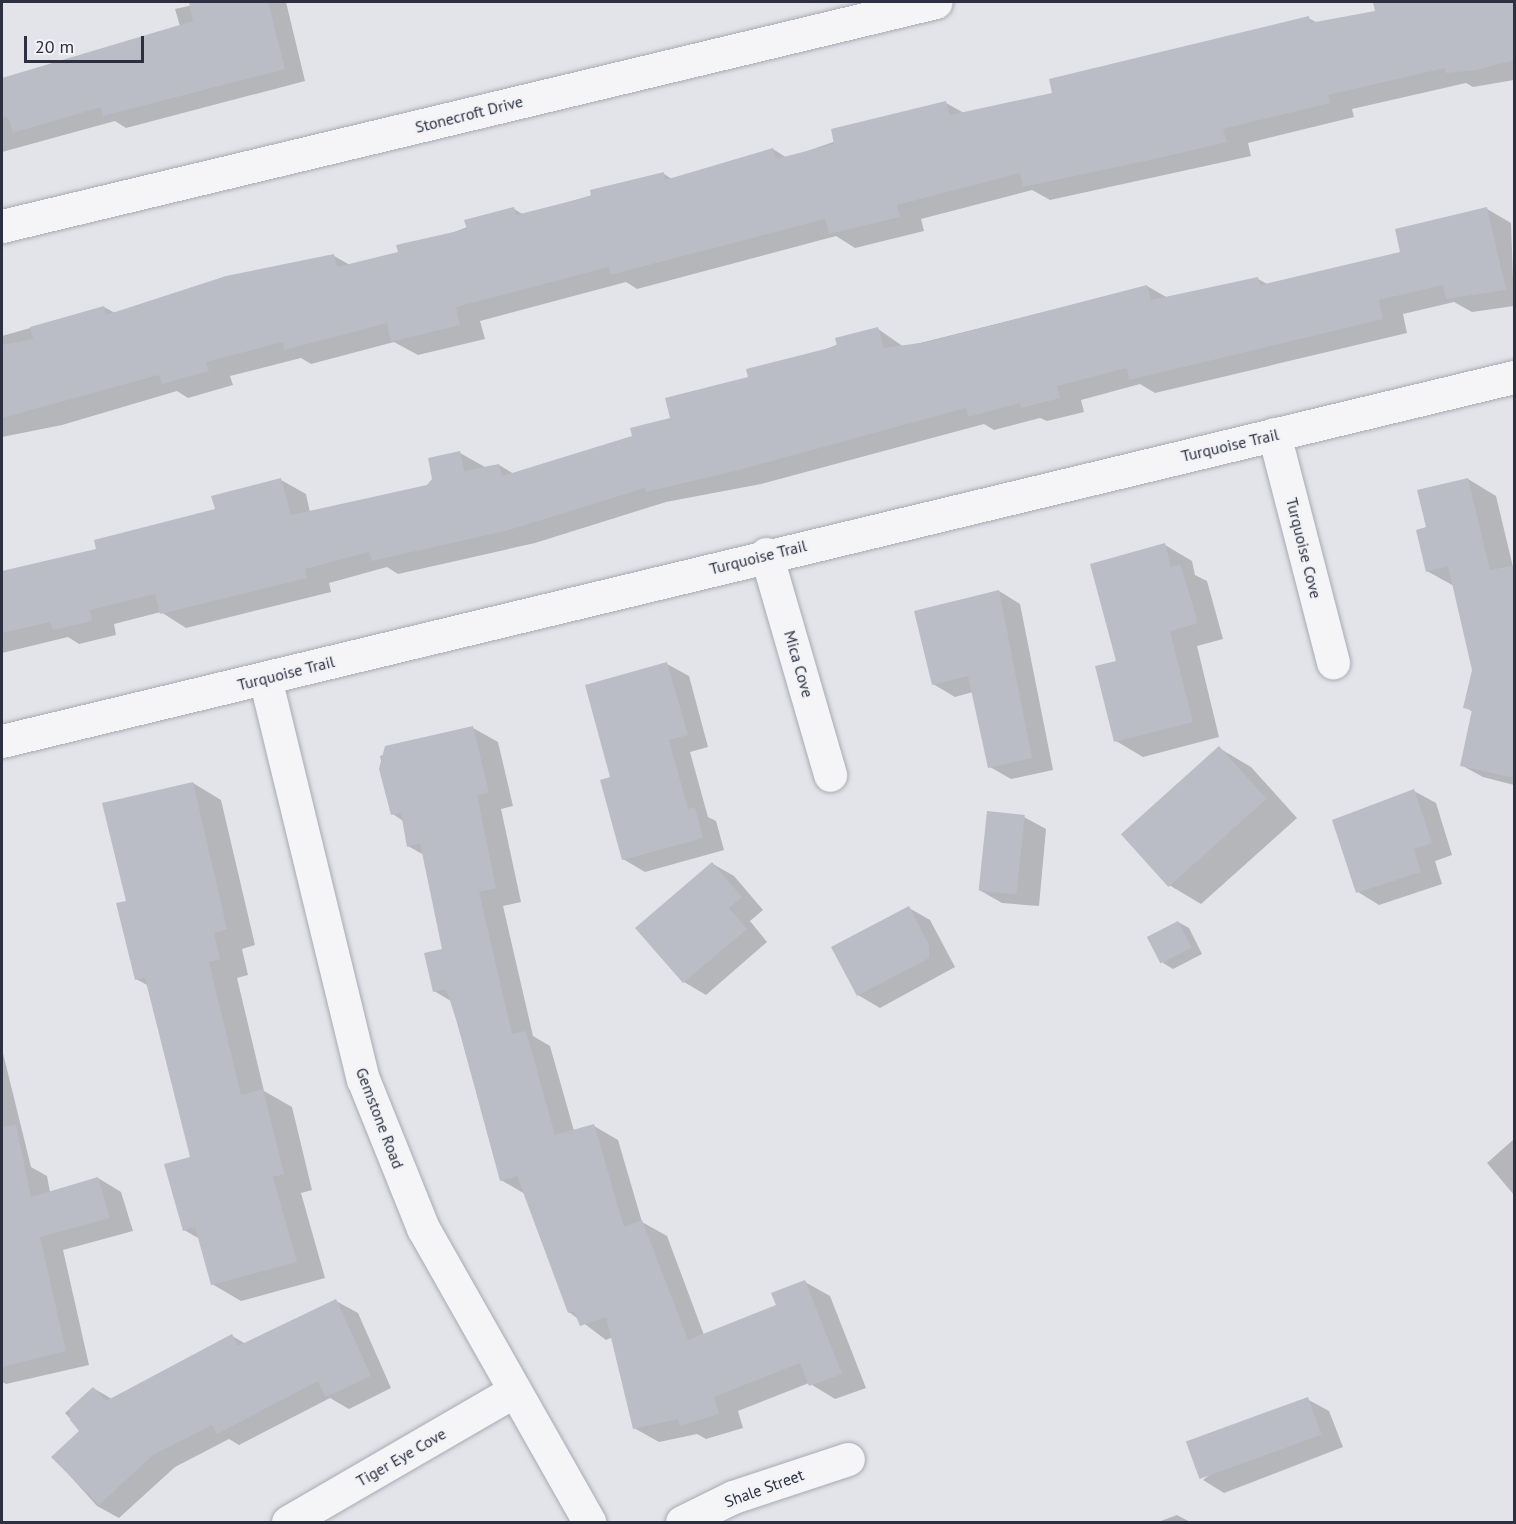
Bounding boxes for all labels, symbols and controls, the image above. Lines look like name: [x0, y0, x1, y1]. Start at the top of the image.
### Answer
scale bar: [27, 24, 147, 62]
text: 20 m: [35, 35, 74, 58]
street label: Stonecroft Drive: [413, 91, 525, 137]
street label: Turquoise Trail: [1179, 424, 1281, 466]
street label: Turquoise Cove: [1282, 496, 1326, 600]
street label: Turquoise Trail: [707, 536, 809, 578]
street label: Mica Cove: [780, 628, 818, 700]
street label: Turquoise Trail: [235, 652, 337, 694]
street label: Gemstone Road: [352, 1065, 408, 1171]
street label: Tiger Eye Cove: [353, 1424, 449, 1490]
street label: Shale Street: [722, 1465, 806, 1511]

